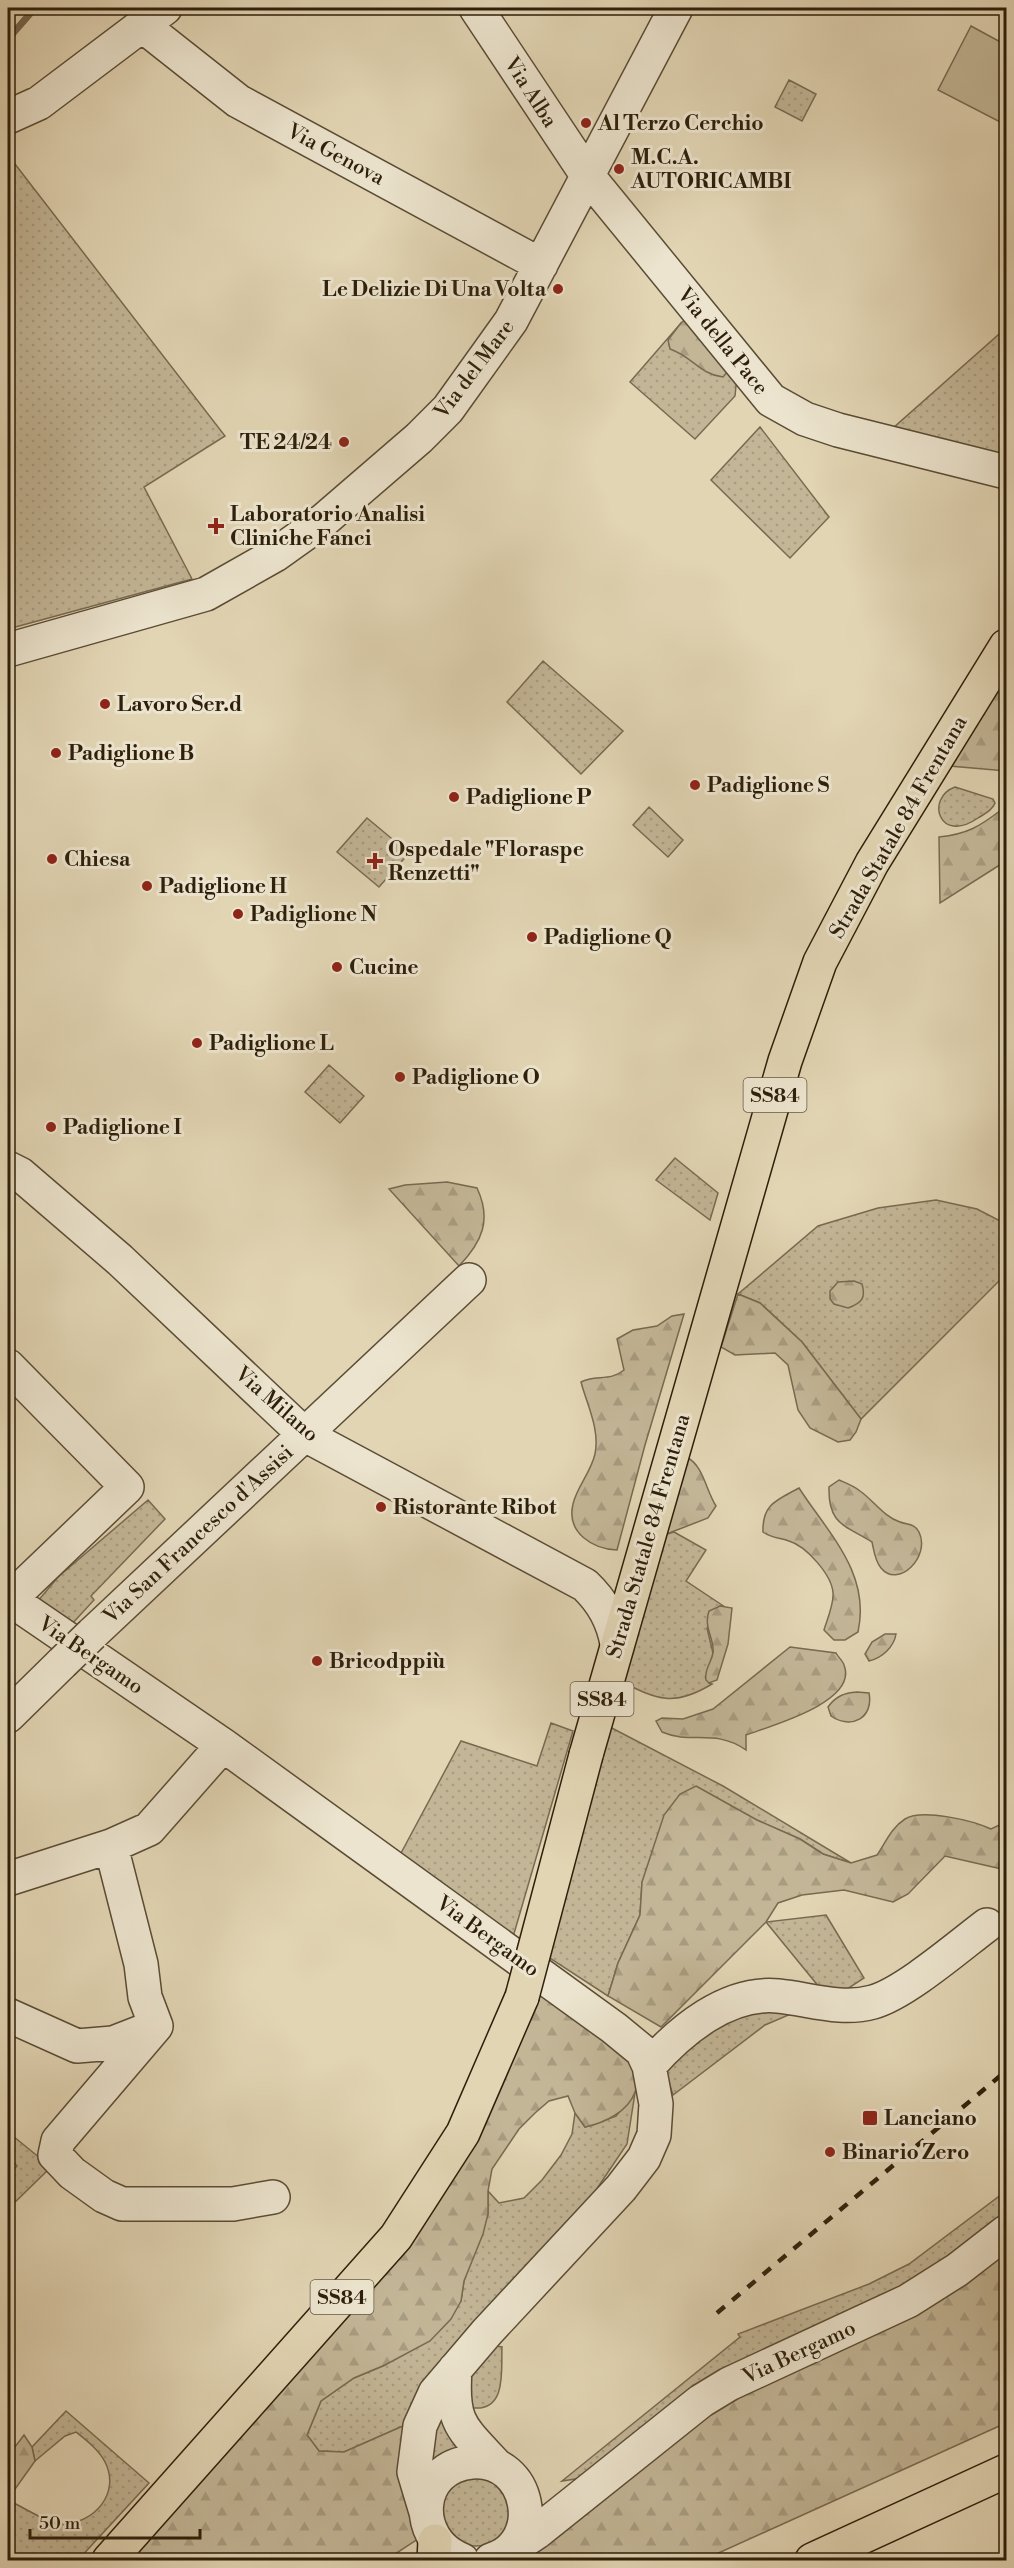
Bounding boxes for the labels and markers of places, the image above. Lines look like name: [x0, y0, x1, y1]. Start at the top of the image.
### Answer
place label: Al Terzo Cerchio: [597, 111, 764, 137]
marker: Al Terzo Cerchio: [579, 116, 593, 130]
place label: M.C.A. AUTORICAMBI: [630, 145, 791, 195]
marker: M.C.A. AUTORICAMBI: [612, 162, 626, 176]
place label: Le Delizie Di Una Volta: [322, 277, 547, 303]
marker: Le Delizie Di Una Volta: [551, 282, 565, 296]
place label: TE 24/24: [240, 430, 332, 456]
marker: TE 24/24: [337, 435, 351, 449]
place label: Laboratorio Analisi Cliniche Fanci: [230, 502, 425, 552]
marker: Laboratorio Analisi Cliniche Fanci: [207, 517, 225, 535]
place label: Lavoro Ser.d: [117, 692, 242, 718]
marker: Lavoro Ser.d: [98, 697, 112, 711]
place label: Padiglione B: [68, 741, 194, 767]
marker: Padiglione B: [49, 746, 63, 760]
place label: Padiglione S: [707, 773, 829, 799]
marker: Padiglione S: [688, 778, 702, 792]
place label: Padiglione P: [466, 785, 591, 811]
marker: Padiglione P: [447, 790, 461, 804]
place label: Ospedale "Floraspe Renzetti": [388, 837, 584, 887]
place label: Chiesa: [64, 847, 131, 873]
marker: Chiesa: [45, 852, 59, 866]
marker: Ospedale "Floraspe Renzetti": [366, 852, 384, 870]
place label: Padiglione H: [159, 874, 287, 900]
marker: Padiglione H: [140, 879, 154, 893]
place label: Padiglione N: [250, 902, 377, 928]
marker: Padiglione N: [231, 907, 245, 921]
place label: Padiglione Q: [544, 925, 672, 951]
marker: Padiglione Q: [525, 930, 539, 944]
place label: Cucine: [349, 955, 419, 981]
marker: Cucine: [330, 960, 344, 974]
place label: Padiglione L: [209, 1031, 334, 1057]
marker: Padiglione L: [190, 1036, 204, 1050]
place label: Padiglione O: [412, 1065, 540, 1091]
marker: Padiglione O: [393, 1070, 407, 1084]
place label: Padiglione I: [63, 1115, 182, 1141]
marker: Padiglione I: [44, 1120, 58, 1134]
place label: Ristorante Ribot: [393, 1495, 557, 1521]
marker: Ristorante Ribot: [374, 1500, 388, 1514]
place label: Bricodppiù: [329, 1649, 445, 1675]
marker: Bricodppiù: [310, 1654, 324, 1668]
place label: Lanciano: [884, 2106, 977, 2132]
marker: Lanciano: [861, 2109, 879, 2127]
place label: Binario Zero: [842, 2140, 969, 2166]
marker: Binario Zero: [823, 2145, 837, 2159]

